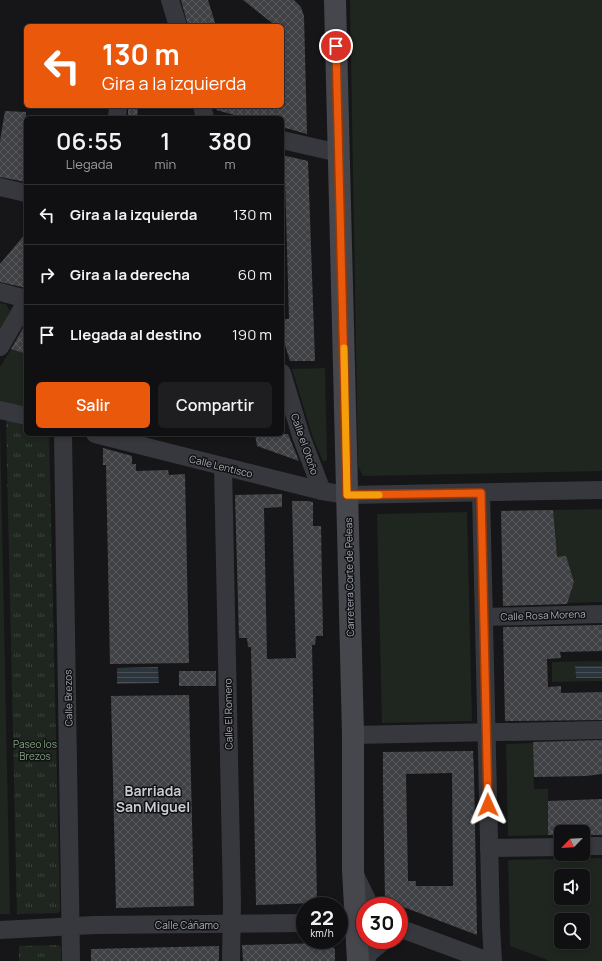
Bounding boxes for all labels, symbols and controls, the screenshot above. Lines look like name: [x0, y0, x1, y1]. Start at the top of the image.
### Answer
pin: [319, 29, 353, 63]
text: 130 m: [102, 35, 180, 73]
icon: arrive: [325, 35, 347, 57]
icon: left: [36, 40, 88, 92]
text: Gira a la izquierda: [102, 71, 246, 95]
text: 06:55: [56, 124, 122, 157]
text: 1: [160, 124, 170, 157]
text: 380: [208, 124, 252, 157]
text: Llegada: [66, 155, 113, 173]
text: min: [154, 155, 176, 173]
text: m: [225, 155, 236, 173]
icon: left: [36, 204, 58, 226]
text: Gira a la izquierda: [70, 204, 197, 225]
text: 130 m: [233, 204, 272, 225]
icon: right: [36, 264, 58, 286]
text: Gira a la derecha: [70, 264, 190, 285]
text: 60 m: [238, 264, 272, 285]
icon: arrive: [36, 324, 58, 346]
text: Llegada al destino: [70, 324, 202, 345]
text: 190 m: [232, 324, 272, 345]
button: Salir: [36, 382, 150, 428]
button: Compartir: [158, 382, 272, 428]
street label: Calle el Otoño: [288, 411, 322, 477]
street label: Calle Lentisco: [188, 451, 254, 481]
street label: Carretera Corte de Peleas: [341, 517, 357, 637]
street label: Calle Rosa Morena: [500, 607, 586, 623]
street label: Calle Brezos: [61, 670, 75, 726]
street label: Calle El Romero: [220, 678, 236, 750]
park label: Paseo los Brezos: [13, 737, 57, 763]
district label: Barriada San Miguel: [116, 781, 190, 816]
position arrow: [467, 784, 509, 826]
north arrow: [554, 825, 590, 861]
map controls: [554, 825, 590, 949]
button: sound: [554, 869, 590, 905]
speed limit sign: 30: [356, 897, 408, 949]
text: 22: [310, 904, 334, 931]
button: search: [554, 913, 590, 949]
street label: Calle Cáñamo: [155, 918, 219, 932]
text: km/h: [310, 926, 334, 940]

